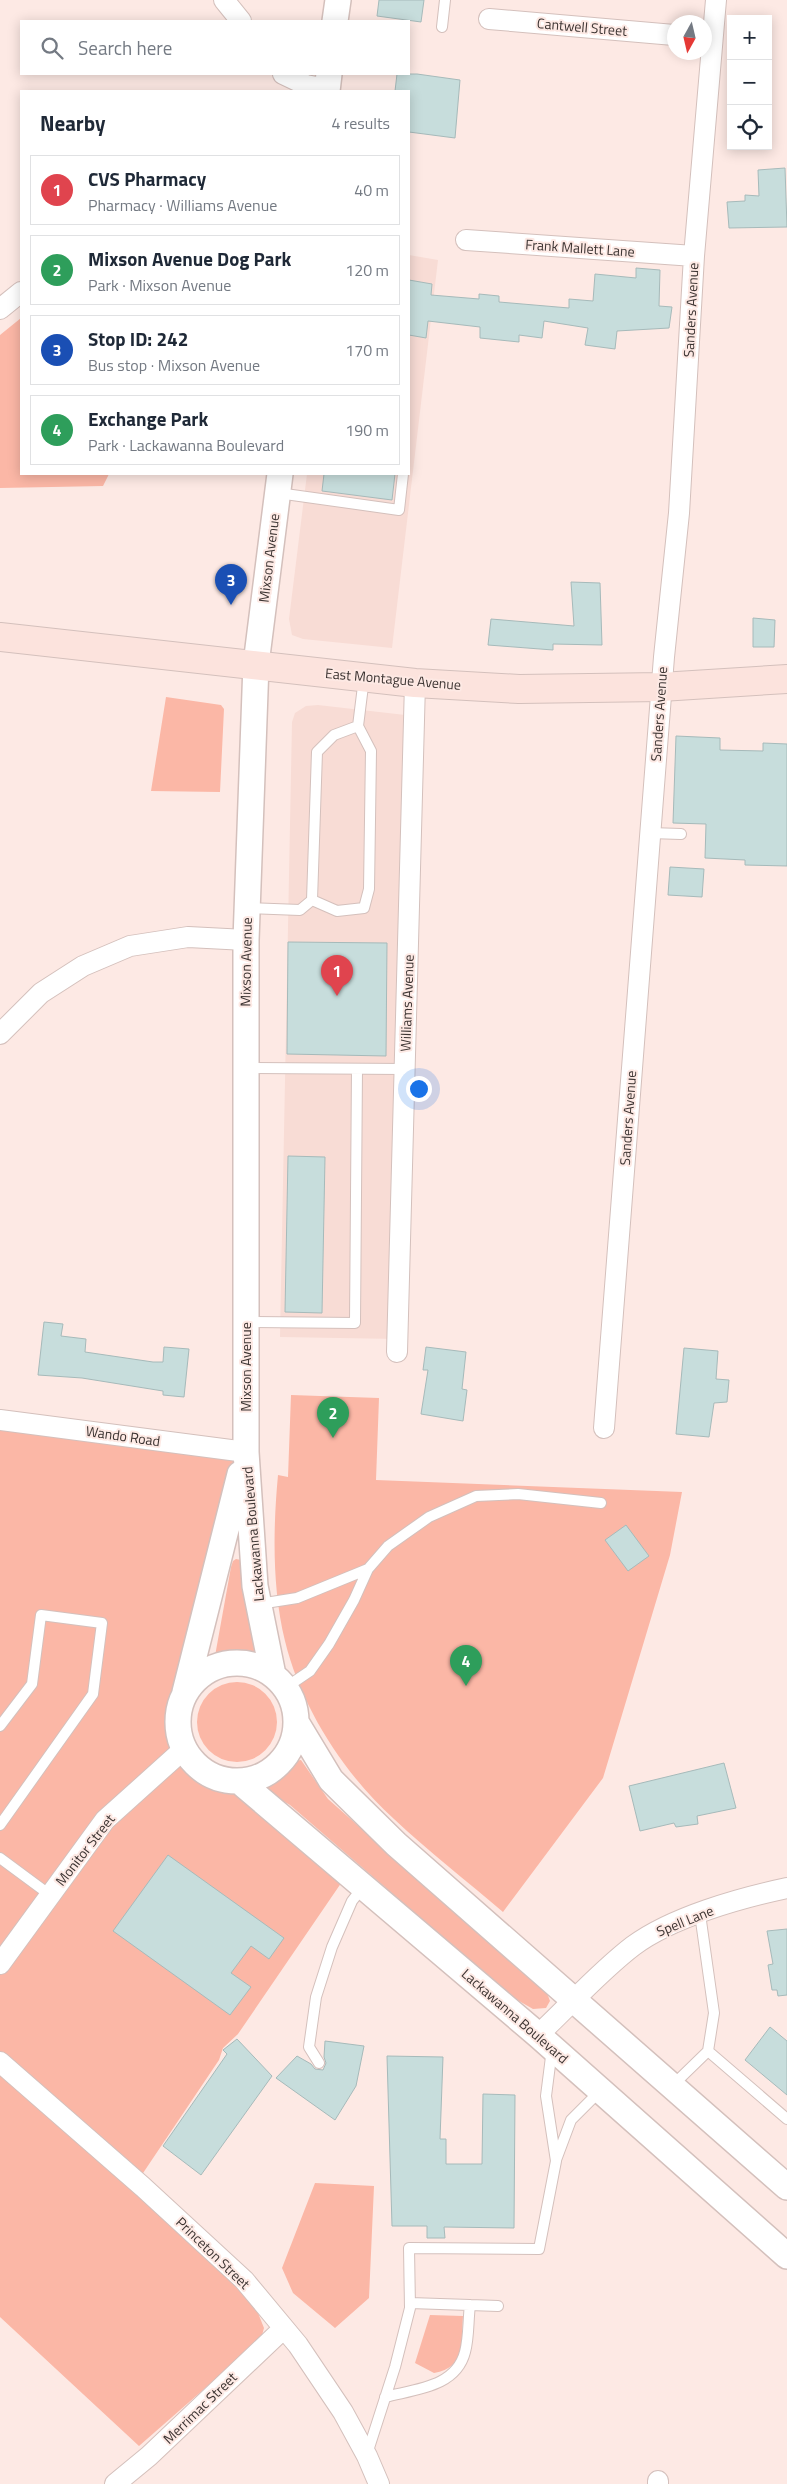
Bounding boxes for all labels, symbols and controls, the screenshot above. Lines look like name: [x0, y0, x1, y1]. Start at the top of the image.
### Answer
street label: Cantwell Street: [536, 12, 628, 41]
north arrow: [667, 15, 712, 60]
map controls: [727, 15, 772, 150]
button: +: [727, 15, 772, 60]
search box: [20, 20, 410, 75]
text: Search here: [78, 33, 172, 62]
icon: search: [38, 34, 66, 62]
button: −: [727, 60, 772, 105]
button: locate: [727, 105, 772, 150]
text: Nearby: [40, 107, 105, 139]
text: 4 results: [331, 111, 390, 135]
text: CVS Pharmacy: [88, 164, 206, 193]
text: 1: [53, 178, 61, 202]
text: 40 m: [354, 178, 389, 202]
text: Pharmacy · Williams Avenue: [88, 193, 277, 217]
street label: Frank Mallett Lane: [525, 233, 635, 262]
text: Mixson Avenue Dog Park: [88, 244, 291, 273]
text: 2: [53, 258, 61, 282]
text: 120 m: [345, 258, 389, 282]
street label: Sanders Avenue: [678, 262, 703, 358]
text: Park · Mixson Avenue: [88, 273, 231, 297]
text: Stop ID: 242: [88, 324, 188, 353]
text: 3: [53, 338, 61, 362]
text: 170 m: [345, 338, 389, 362]
text: Bus stop · Mixson Avenue: [88, 353, 260, 377]
text: Exchange Park: [88, 404, 208, 433]
text: 4: [53, 418, 61, 442]
text: 190 m: [345, 418, 389, 442]
text: Park · Lackawanna Boulevard: [88, 433, 284, 457]
street label: Mixson Avenue: [253, 512, 284, 604]
pin: 3: [215, 564, 247, 605]
street label: East Montague Avenue: [324, 662, 462, 695]
street label: Sanders Avenue: [645, 666, 672, 762]
street label: Mixson Avenue: [234, 917, 257, 1007]
street label: Williams Avenue: [394, 954, 419, 1052]
pin: 1: [321, 955, 353, 996]
street label: Sanders Avenue: [614, 1070, 641, 1166]
your location: [406, 1076, 432, 1102]
street label: Mixson Avenue: [235, 1322, 256, 1412]
pin: 2: [317, 1397, 349, 1438]
street label: Wando Road: [85, 1420, 162, 1451]
street label: Lackawanna Boulevard: [236, 1466, 269, 1602]
pin: 4: [450, 1645, 482, 1686]
street label: Monitor Street: [50, 1809, 119, 1890]
street label: Spell Lane: [653, 1900, 717, 1941]
street label: Lackawanna Boulevard: [457, 1963, 573, 2068]
street label: Princeton Street: [172, 2212, 255, 2294]
street label: Merrimac Street: [158, 2367, 241, 2448]

